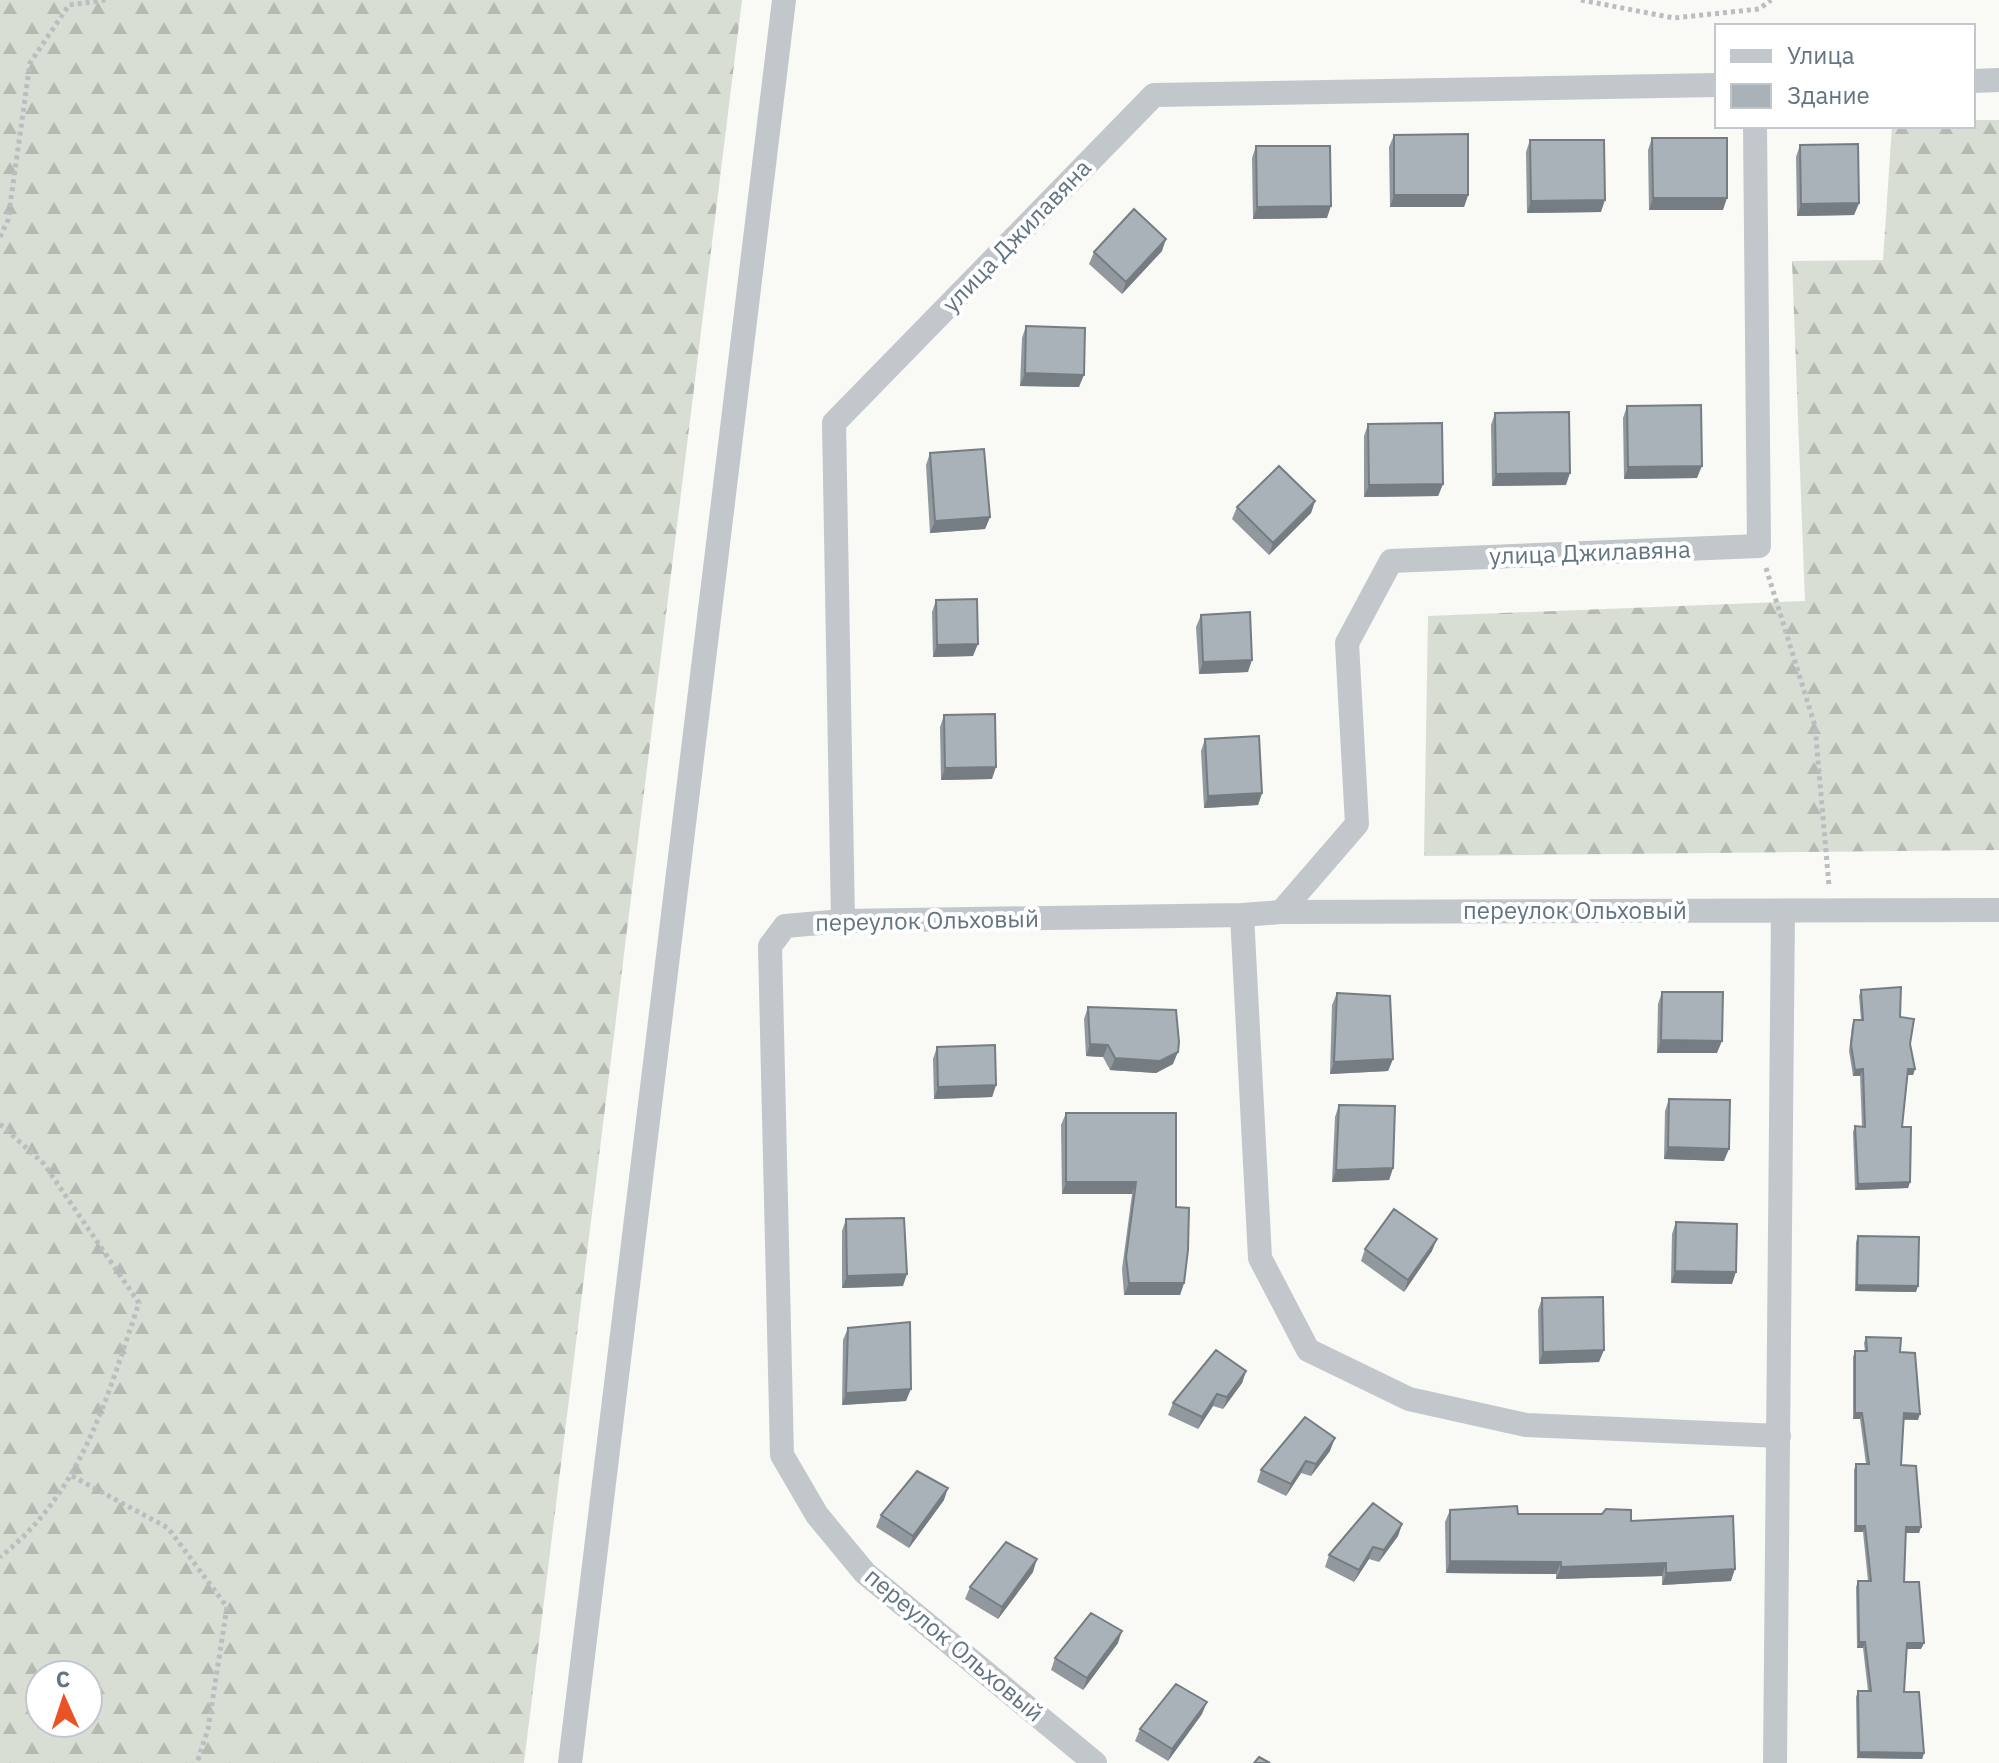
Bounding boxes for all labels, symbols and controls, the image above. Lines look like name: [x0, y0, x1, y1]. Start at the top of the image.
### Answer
legend: [1715, 24, 1975, 128]
text: Улица: [1787, 39, 1855, 71]
text: Здание: [1787, 79, 1870, 111]
street label: улица Джилавяна: [935, 152, 1098, 319]
street label: улица Джилавяна: [1489, 532, 1691, 572]
street label: переулок Ольховый: [1463, 894, 1687, 926]
street label: переулок Ольховый: [815, 902, 1039, 938]
street label: переулок Ольховый: [859, 1560, 1051, 1728]
north arrow: [24, 1659, 104, 1739]
text: С: [55, 1664, 71, 1693]

